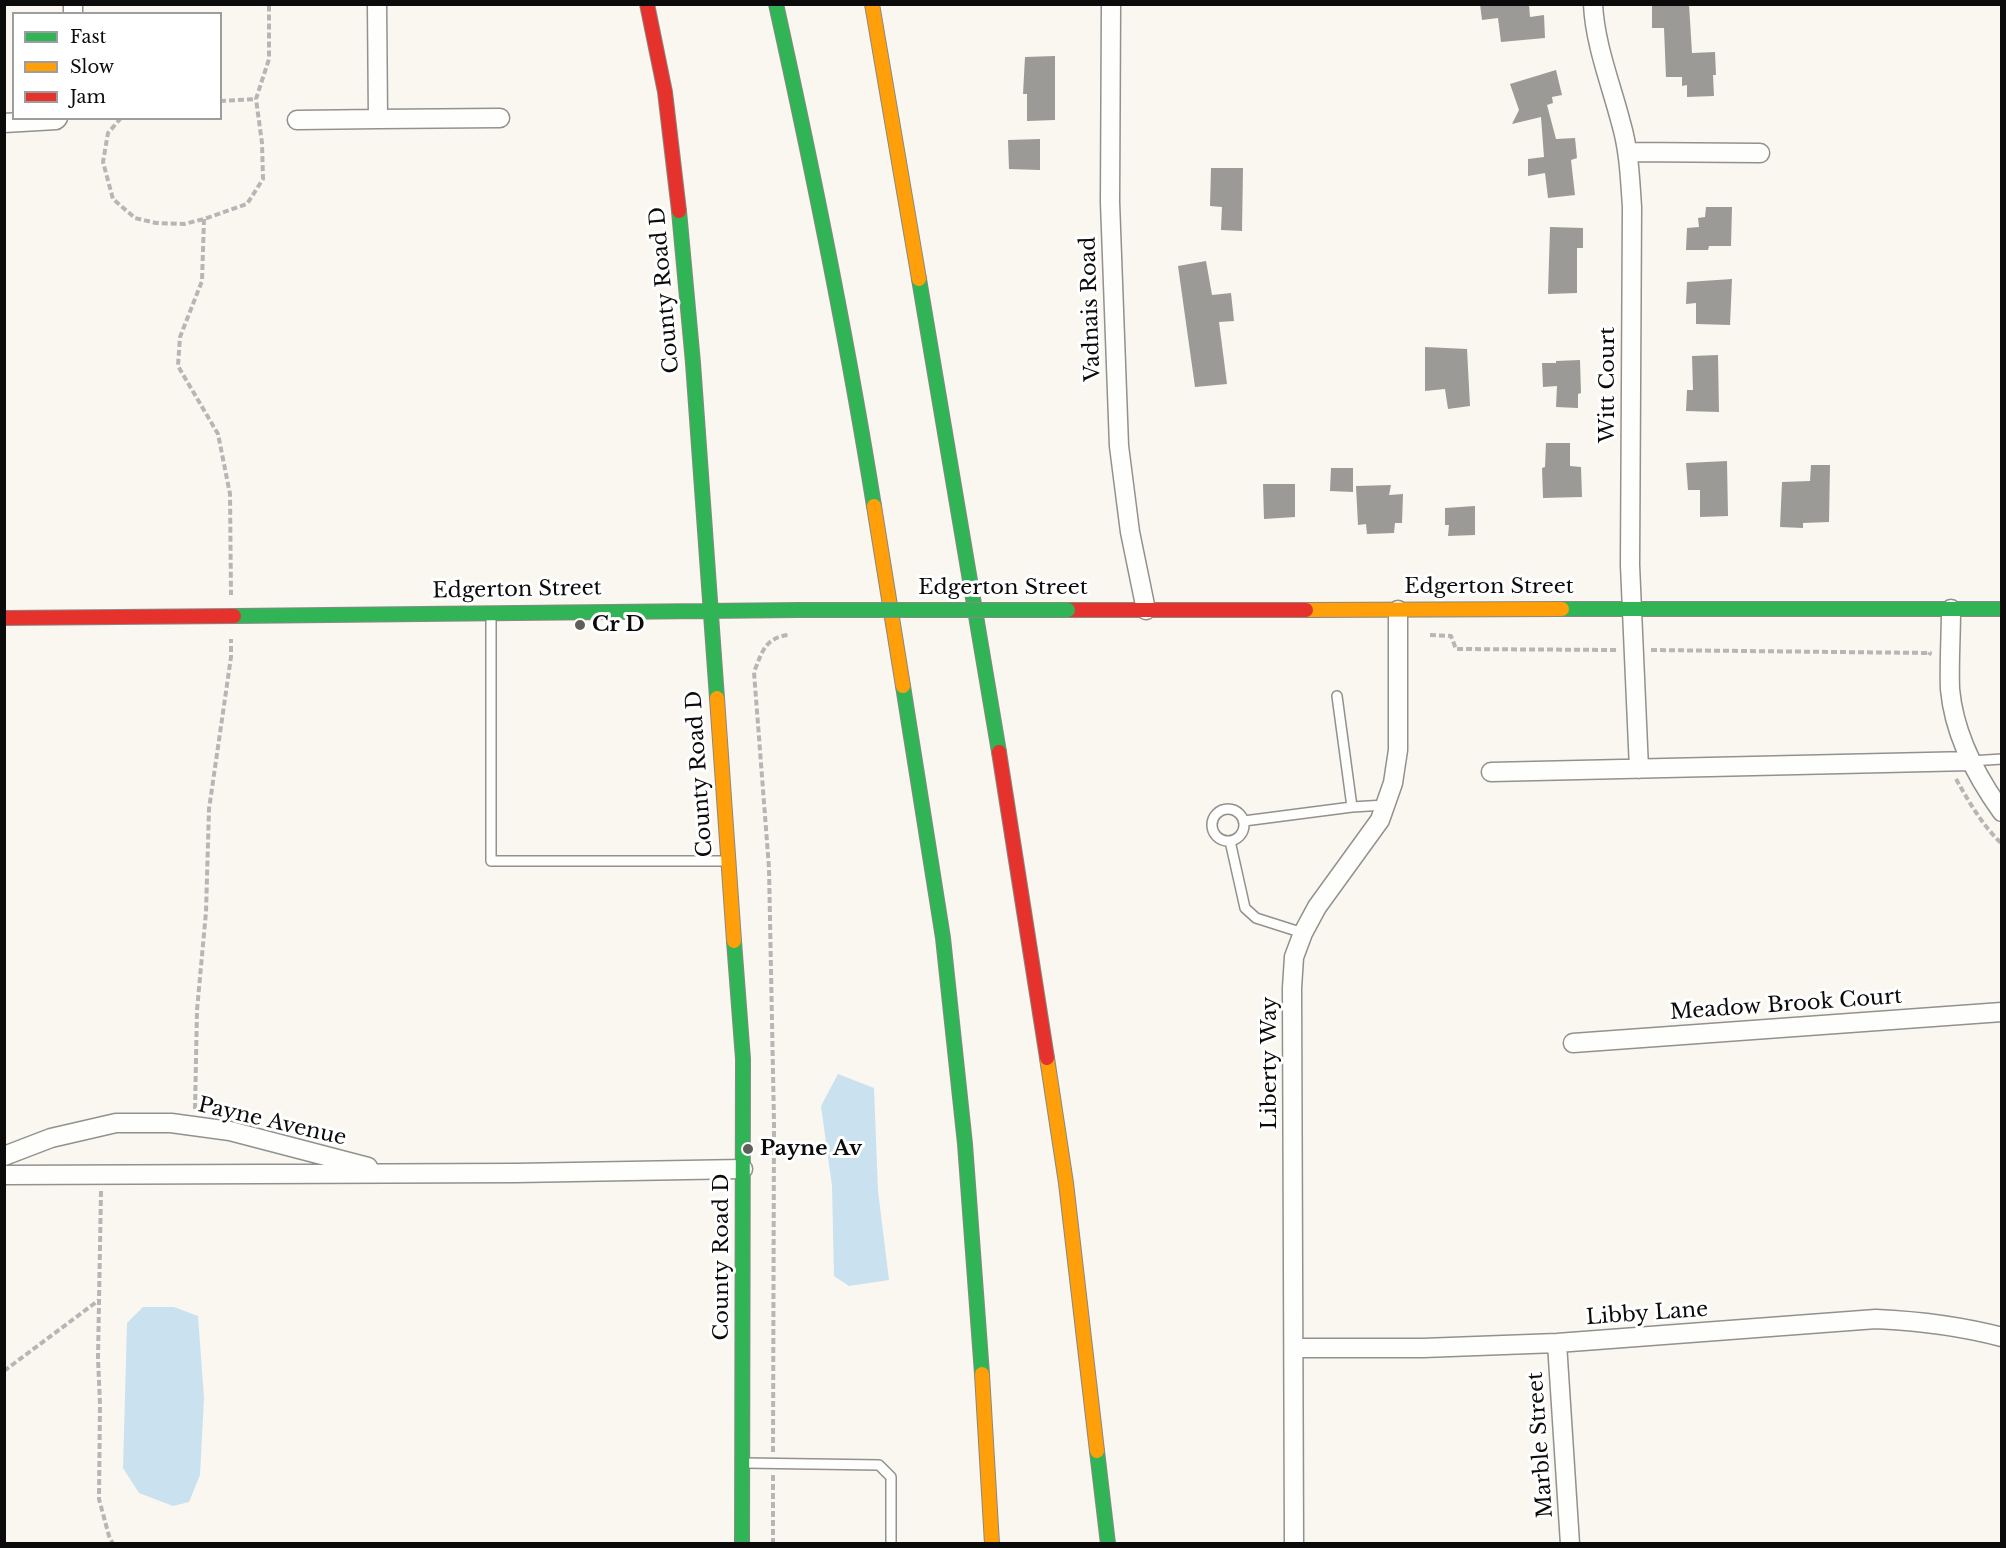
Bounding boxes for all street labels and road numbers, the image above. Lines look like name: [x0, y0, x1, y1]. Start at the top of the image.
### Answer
street label: County Road D: [645, 206, 685, 374]
street label: Vadnais Road: [1076, 236, 1106, 382]
street label: Witt Court: [1595, 327, 1621, 443]
street label: Edgerton Street: [1404, 574, 1574, 600]
street label: Edgerton Street: [918, 575, 1088, 601]
street label: Edgerton Street: [432, 576, 602, 604]
street label: County Road D: [682, 690, 718, 858]
street label: Meadow Brook Court: [1669, 984, 1903, 1026]
street label: Liberty Way: [1257, 996, 1283, 1130]
street label: Payne Avenue: [195, 1093, 349, 1151]
street label: County Road D: [709, 1174, 735, 1340]
street label: Libby Lane: [1585, 1297, 1709, 1331]
street label: Marble Street: [1523, 1371, 1559, 1519]

